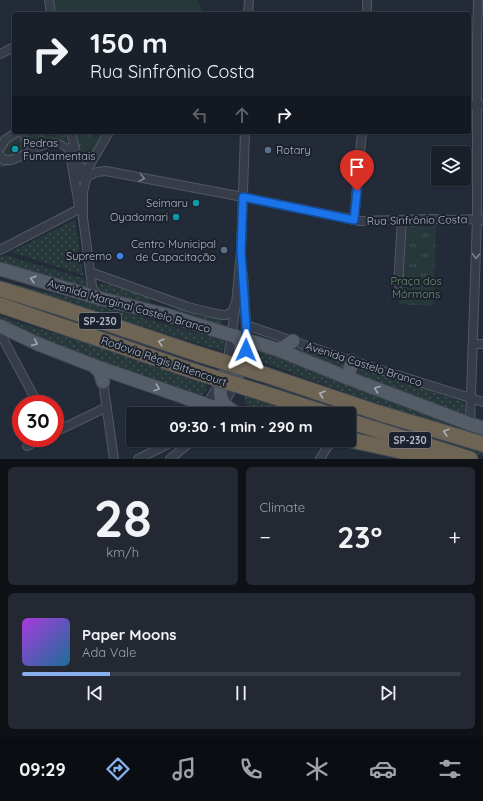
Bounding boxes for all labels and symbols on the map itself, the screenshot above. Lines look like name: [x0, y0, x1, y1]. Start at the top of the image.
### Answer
place label: Pedras Fundamentais: [23, 136, 96, 163]
place label: Rotary: [276, 143, 311, 157]
marker: Pedras Fundamentais: [10, 144, 20, 154]
marker: Rotary: [263, 145, 273, 155]
pin: [340, 150, 374, 191]
one-way arrow: [139, 173, 146, 181]
place label: Seimaru: [146, 196, 188, 210]
marker: Seimaru: [191, 198, 201, 208]
place label: Oyadomari: [110, 210, 168, 224]
marker: Oyadomari: [171, 212, 181, 222]
street label: Rua Sinfrônio Costa: [367, 212, 467, 228]
place label: Centro Municipal de Capacitação: [131, 237, 216, 264]
marker: Centro Municipal de Capacitação: [219, 245, 229, 255]
place label: Supremo: [66, 249, 112, 263]
marker: Supremo: [115, 251, 125, 261]
one-way arrow: [471, 253, 480, 259]
park label: Praça dos Mórmons: [390, 274, 442, 301]
one-way arrow: [29, 275, 36, 284]
street label: Avenida Marginal Castelo Branco: [46, 276, 213, 336]
road number: SP-230: [79, 313, 121, 329]
position arrow: [225, 329, 267, 371]
street label: Rodovia Régis Bittencourt: [99, 333, 229, 389]
one-way arrow: [32, 338, 39, 346]
one-way arrow: [158, 338, 165, 346]
street label: Avenida Castelo Branco: [304, 339, 424, 390]
one-way arrow: [154, 383, 161, 391]
one-way arrow: [373, 385, 380, 393]
one-way arrow: [318, 390, 325, 399]
speed limit sign: 30: [12, 395, 64, 447]
one-way arrow: [442, 428, 449, 437]
road number: SP-230: [389, 432, 431, 448]

